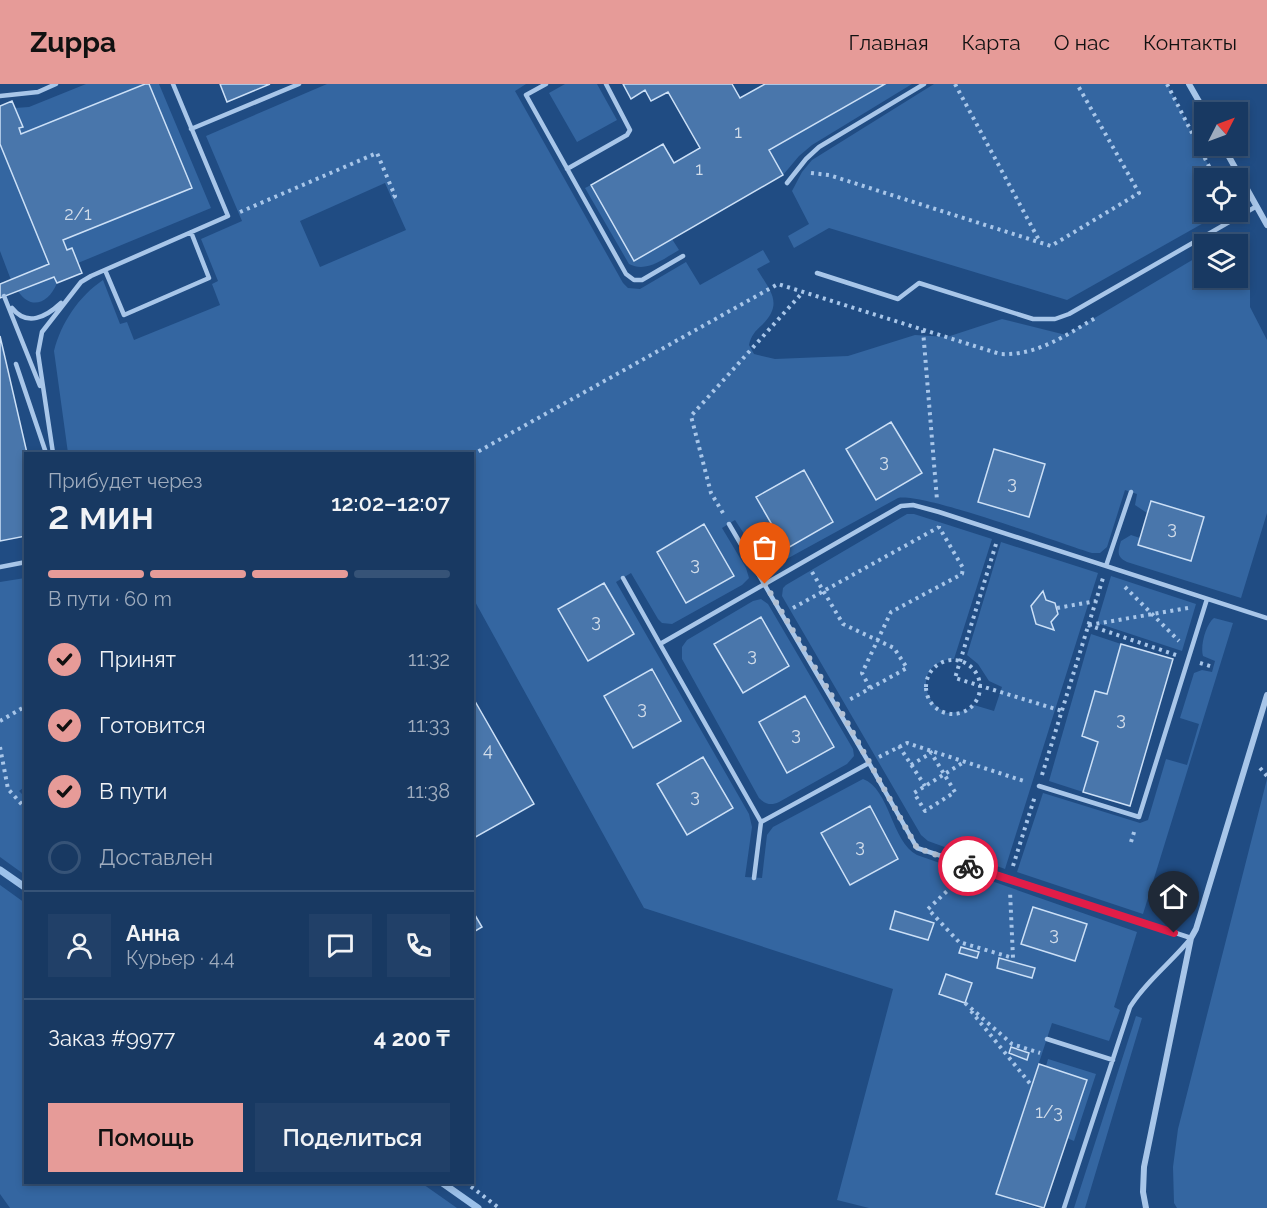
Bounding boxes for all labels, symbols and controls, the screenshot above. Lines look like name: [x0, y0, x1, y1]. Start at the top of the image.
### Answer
text: Zuppa: [30, 26, 116, 59]
text: Главная: [849, 30, 929, 55]
text: Карта: [962, 30, 1021, 55]
text: О нас: [1054, 30, 1110, 55]
text: Контакты: [1143, 30, 1237, 55]
north arrow: [1194, 102, 1248, 156]
map controls: [1194, 102, 1248, 288]
house number: 1: [734, 121, 742, 142]
house number: 1: [695, 158, 703, 179]
button: locate: [1194, 168, 1248, 222]
house number: 2/1: [64, 203, 92, 224]
button: layers: [1194, 234, 1248, 288]
house number: 3: [879, 450, 889, 471]
text: Прибудет через: [48, 469, 202, 493]
house number: 3: [1007, 472, 1017, 493]
text: 12:02–12:07: [331, 490, 450, 516]
text: 2 мин: [48, 492, 154, 538]
house number: 3: [1167, 517, 1177, 538]
pin: [739, 522, 790, 584]
icon: bag: [748, 531, 781, 564]
house number: 3: [690, 553, 700, 574]
text: В пути · 60 m: [48, 587, 172, 611]
house number: 3: [591, 610, 601, 631]
icon: check: [48, 643, 81, 676]
house number: 3: [747, 644, 757, 665]
text: Принят: [99, 646, 176, 672]
text: 11:32: [408, 647, 450, 671]
house number: 3: [637, 697, 647, 718]
house number: 3: [1116, 708, 1126, 729]
icon: check: [48, 709, 81, 742]
text: Готовится: [99, 712, 206, 738]
text: 11:33: [408, 713, 450, 737]
house number: 3: [791, 723, 801, 744]
house number: 4: [483, 739, 493, 760]
icon: check: [48, 775, 81, 808]
text: В пути: [99, 778, 167, 804]
text: 11:38: [407, 779, 450, 803]
house number: 3: [690, 785, 700, 806]
house number: 3: [855, 835, 865, 856]
courier: [938, 836, 998, 896]
text: Доставлен: [99, 844, 213, 870]
icon: bike: [952, 850, 985, 883]
pin: [1148, 871, 1199, 933]
icon: home: [1157, 880, 1190, 913]
button: person: [48, 914, 111, 977]
button: chat: [309, 914, 372, 977]
button: phone: [387, 914, 450, 977]
text: Анна: [126, 920, 180, 946]
house number: 3: [1049, 923, 1059, 944]
text: Курьер · 4.4: [126, 946, 235, 970]
text: Заказ #9977: [48, 1025, 175, 1051]
text: 4 200 ₸: [374, 1025, 450, 1051]
house number: 1/3: [1035, 1101, 1063, 1122]
button: Помощь: [48, 1103, 243, 1172]
button: Поделиться: [255, 1103, 450, 1172]

